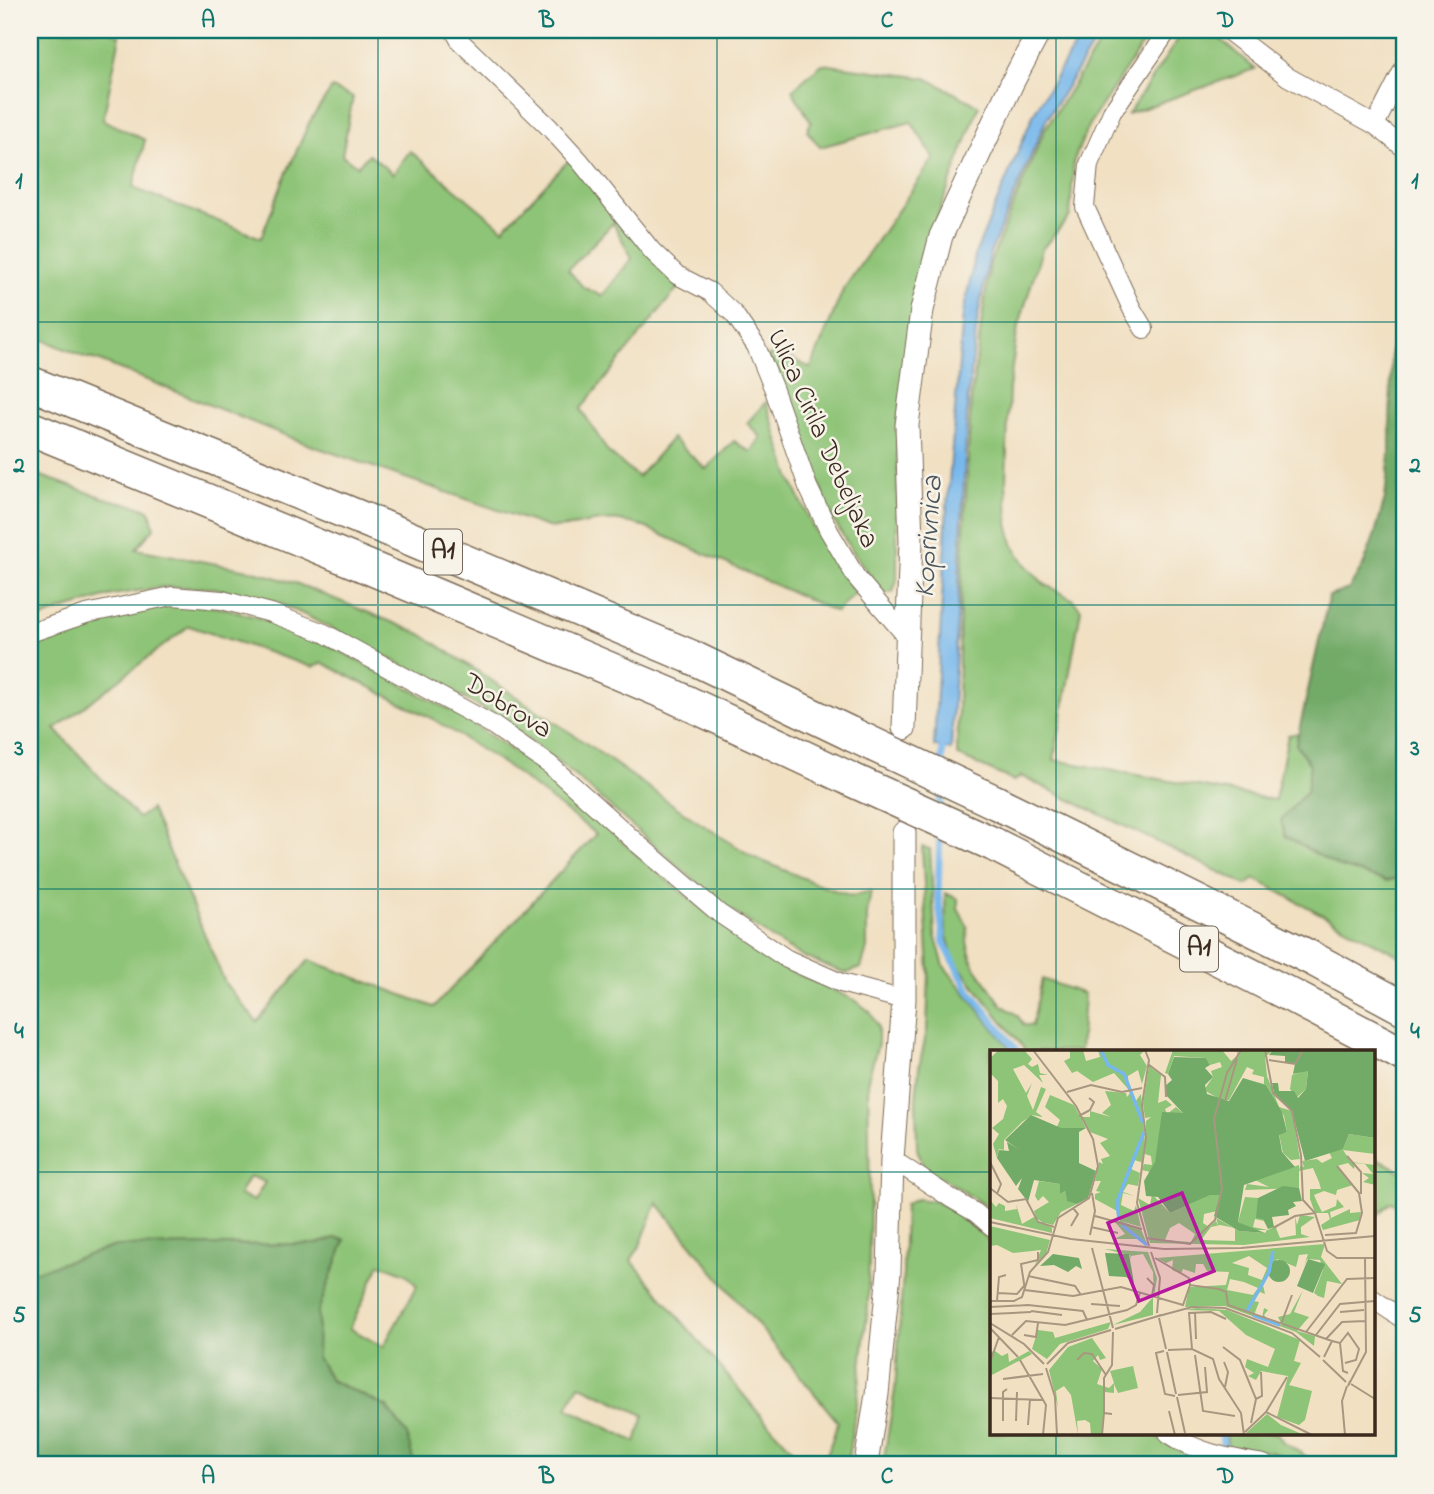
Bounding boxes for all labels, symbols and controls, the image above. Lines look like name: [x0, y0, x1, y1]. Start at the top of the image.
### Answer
text: A: [201, 5, 215, 38]
text: B: [538, 5, 555, 38]
text: C: [881, 5, 894, 38]
text: D: [1217, 5, 1234, 38]
text: 1: [15, 166, 23, 199]
text: 1: [1411, 166, 1419, 199]
street label: Ulica Cirila Debeljaka: [755, 323, 889, 555]
text: 2: [12, 450, 25, 483]
text: 2: [1408, 450, 1421, 483]
water label: Koprivnica: [904, 474, 956, 600]
road number: A1: [424, 530, 462, 574]
street label: Dobrova: [454, 663, 560, 750]
text: 3: [13, 733, 24, 766]
text: 3: [1409, 733, 1420, 766]
road number: A1: [1180, 926, 1218, 972]
text: 4: [14, 1016, 24, 1049]
text: 4: [1410, 1016, 1420, 1049]
inset map: [990, 1050, 1374, 1434]
text: 5: [12, 1300, 26, 1333]
text: 5: [1408, 1300, 1422, 1333]
text: A: [201, 1461, 215, 1494]
text: B: [538, 1461, 555, 1494]
text: C: [881, 1461, 894, 1494]
text: D: [1217, 1461, 1234, 1494]

